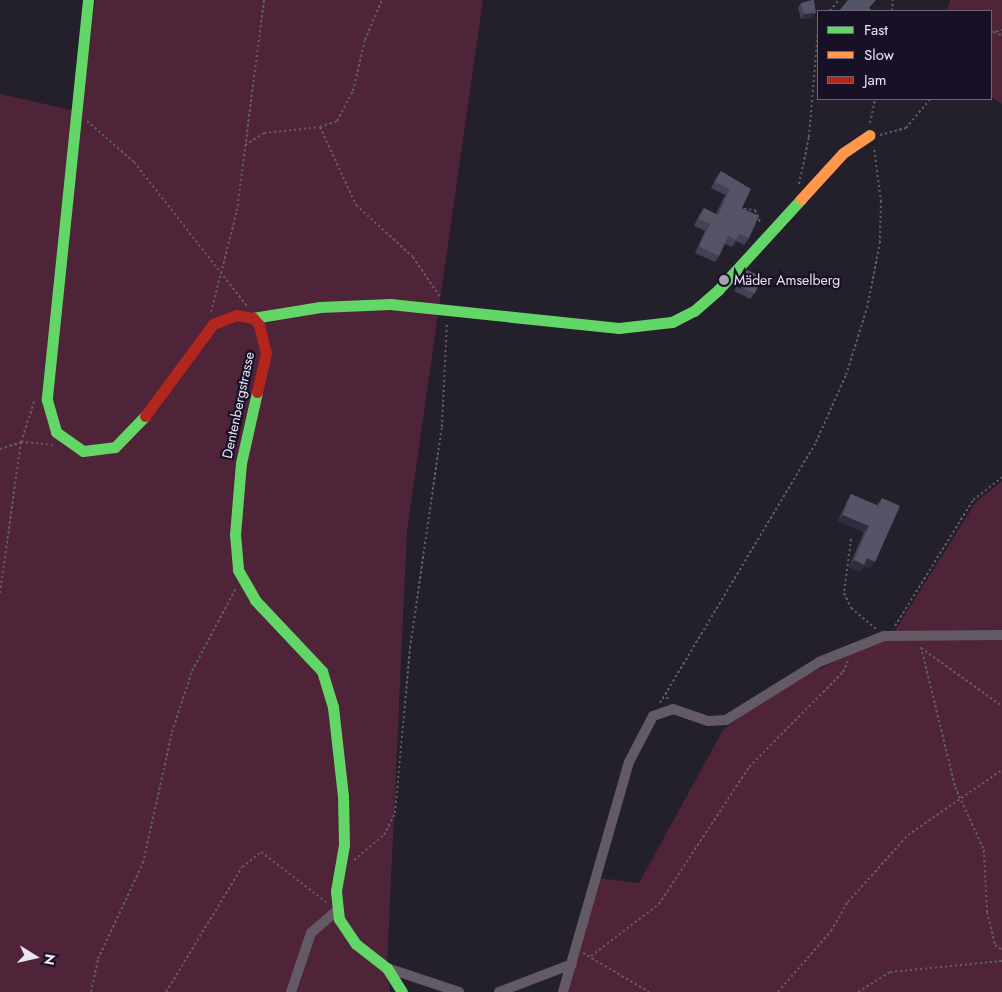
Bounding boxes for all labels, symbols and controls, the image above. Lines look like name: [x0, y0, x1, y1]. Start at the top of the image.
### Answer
legend: [817, 10, 992, 100]
text: Fast: [864, 19, 888, 41]
text: Slow: [864, 44, 894, 66]
text: Jam: [864, 69, 887, 91]
place label: Mäder Amselberg: [734, 272, 840, 288]
marker: Mäder Amselberg: [718, 274, 730, 286]
street label: Dentenbergstrasse: [218, 350, 258, 460]
north arrow: [10, 932, 60, 982]
text: N: [39, 952, 61, 967]

